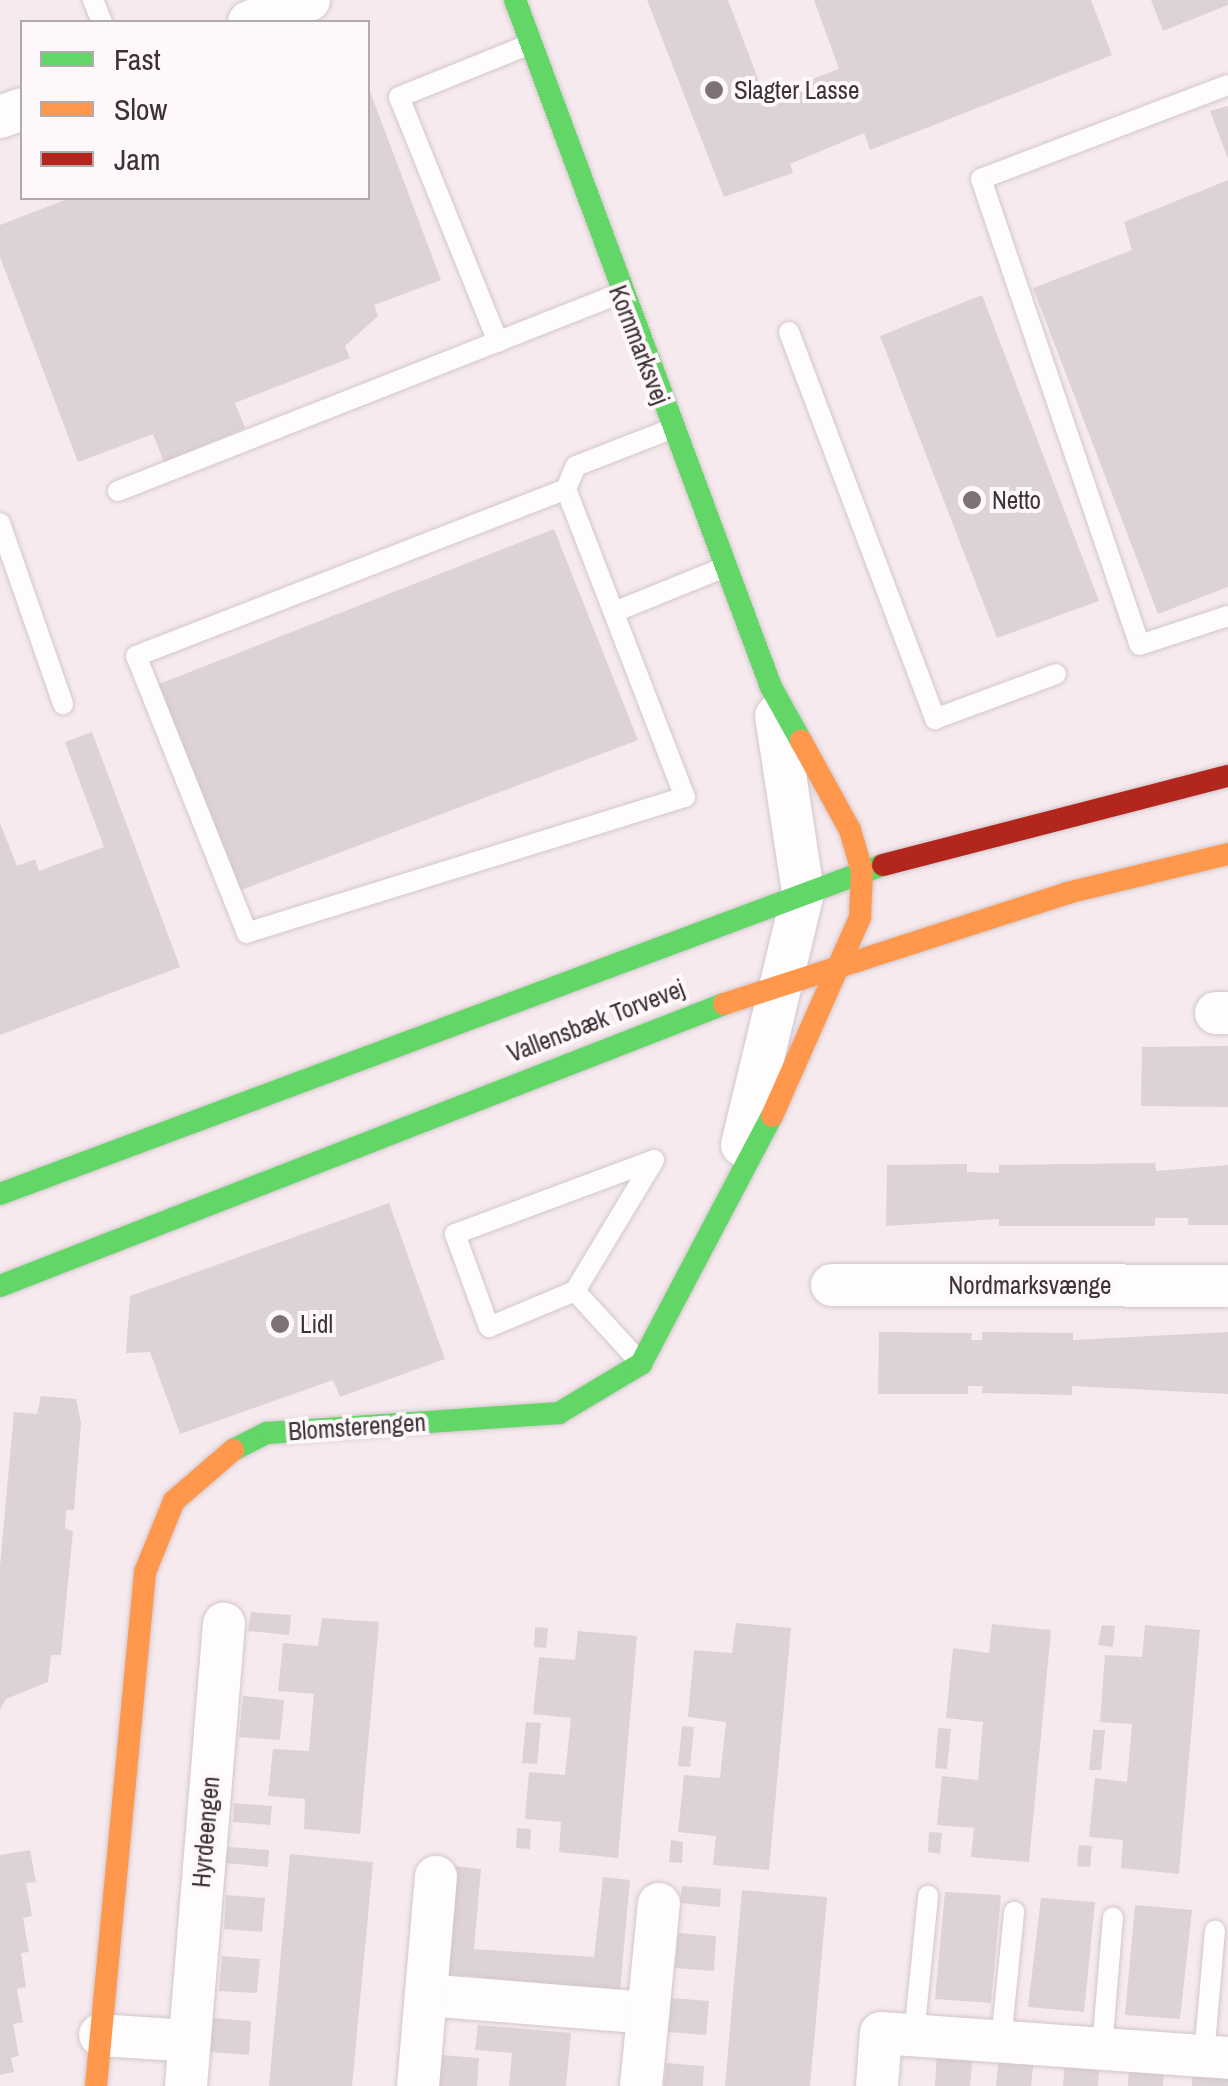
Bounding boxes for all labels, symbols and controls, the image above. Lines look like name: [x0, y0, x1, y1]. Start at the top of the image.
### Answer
legend: [20, 20, 370, 200]
text: Fast: [114, 39, 161, 79]
place label: Slagter Lasse: [734, 75, 859, 105]
marker: Slagter Lasse: [703, 79, 725, 101]
text: Slow: [114, 89, 167, 129]
text: Jam: [114, 139, 160, 179]
street label: Kornmarksvej: [603, 281, 675, 409]
place label: Netto: [992, 485, 1041, 515]
marker: Netto: [961, 489, 983, 511]
street label: Vallensbæk Torvevej: [503, 973, 689, 1069]
street label: Nordmarksvænge: [949, 1270, 1111, 1300]
place label: Lidl: [300, 1309, 333, 1339]
marker: Lidl: [269, 1313, 291, 1335]
street label: Blomsterengen: [287, 1407, 427, 1447]
street label: Hyrdeengen: [186, 1775, 226, 1889]

